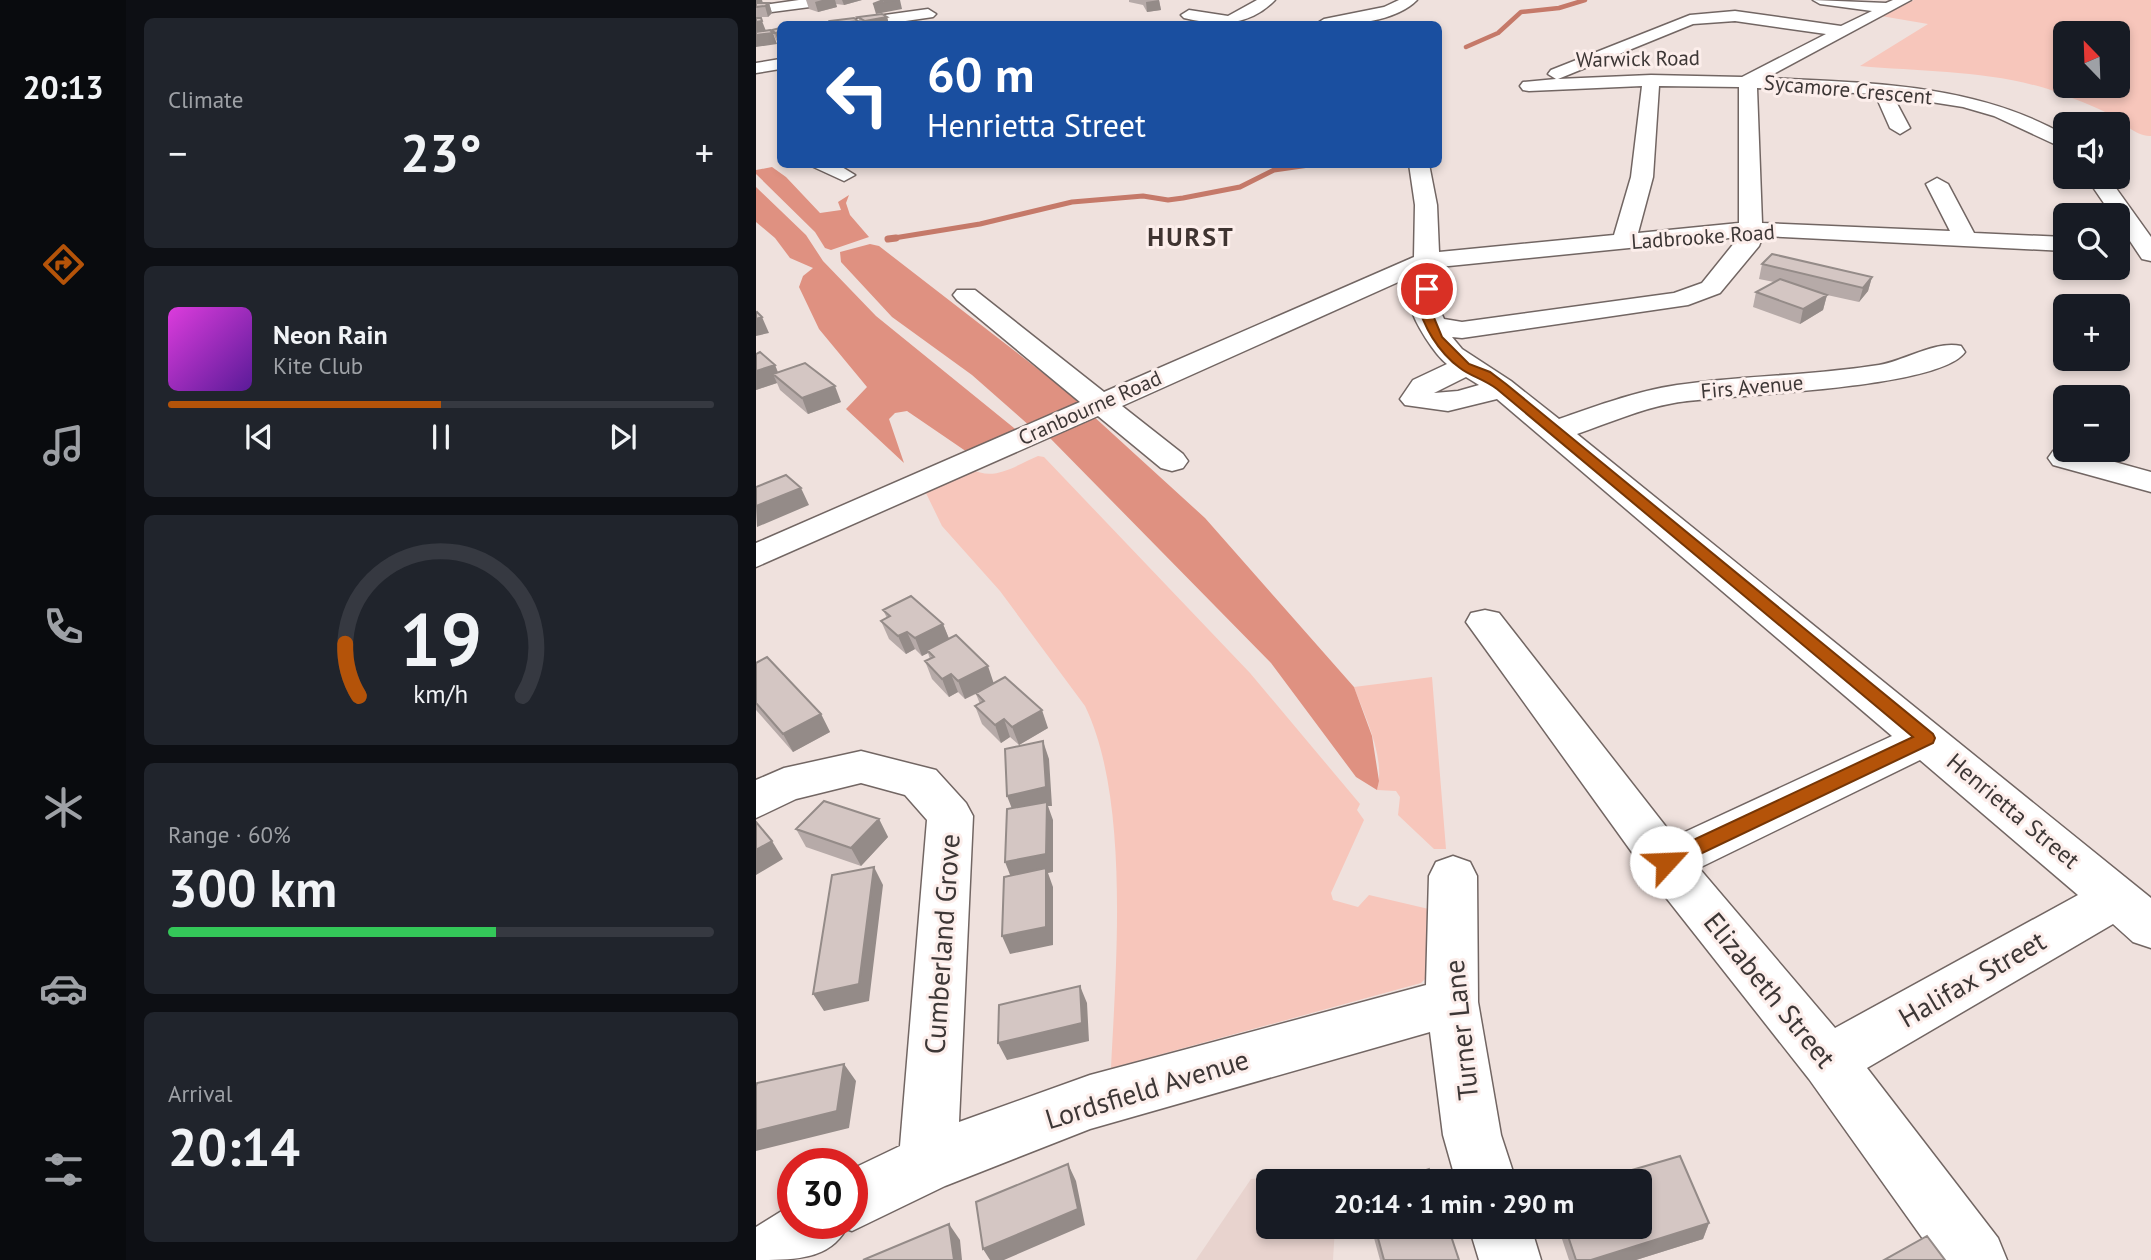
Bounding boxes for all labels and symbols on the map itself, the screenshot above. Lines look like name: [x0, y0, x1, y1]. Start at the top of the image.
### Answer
north arrow: [2053, 21, 2130, 98]
street label: Warwick Road: [1576, 44, 1700, 73]
street label: Sycamore Crescent: [1763, 69, 1933, 110]
street label: Ladbrooke Road: [1630, 218, 1776, 255]
district label: HURST: [1147, 220, 1235, 253]
pin: [1397, 259, 1457, 319]
street label: Cranbourne Road: [1014, 364, 1166, 451]
street label: Firs Avenue: [1699, 369, 1804, 404]
street label: Henrietta Street: [1940, 746, 2086, 875]
position arrow: [1629, 825, 1703, 899]
street label: Cumberland Grove: [915, 833, 968, 1055]
street label: Elizabeth Street: [1696, 904, 1845, 1076]
street label: Halifax Street: [1892, 921, 2052, 1036]
street label: Turner Lane: [1435, 958, 1486, 1102]
street label: Lordsfield Avenue: [1041, 1040, 1253, 1137]
speed limit sign: 30: [777, 1148, 868, 1239]

